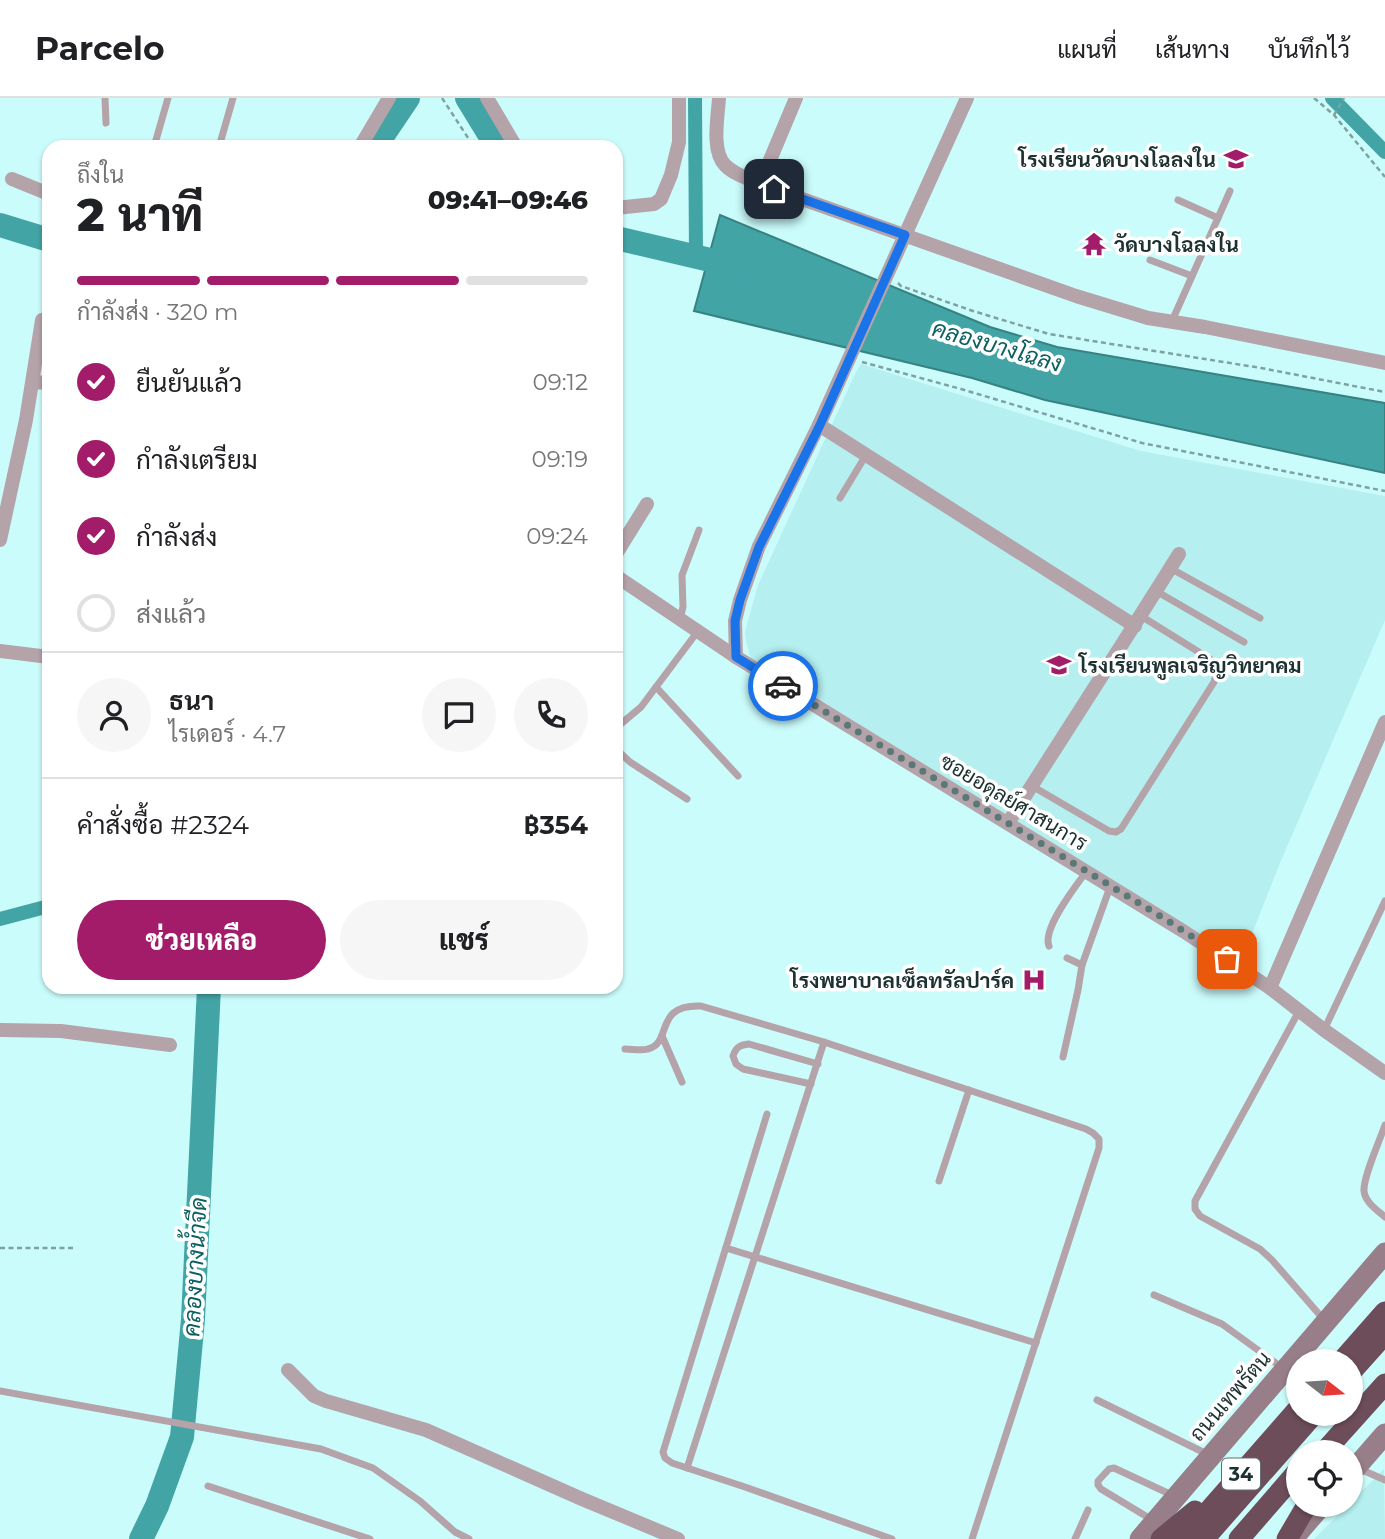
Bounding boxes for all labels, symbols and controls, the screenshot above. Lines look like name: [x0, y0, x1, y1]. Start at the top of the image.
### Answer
text: Parcelo: [35, 28, 165, 68]
text: แผนที่: [1057, 35, 1117, 64]
text: เส้นทาง: [1155, 35, 1230, 64]
text: บันทึกไว้: [1268, 35, 1350, 64]
school or university icon: โรงเรียนวัดบางโฉลงใน: [1222, 145, 1250, 173]
place label: โรงเรียนวัดบางโฉลงใน: [1017, 146, 1216, 172]
pin: [744, 159, 804, 219]
text: ถึงใน: [77, 161, 124, 189]
icon: home: [755, 170, 793, 208]
text: 09:41–09:46: [428, 184, 588, 216]
text: 2 นาที: [77, 186, 203, 243]
temple icon: วัดบางโฉลงใน: [1080, 230, 1108, 258]
place label: วัดบางโฉลงใน: [1114, 231, 1239, 257]
text: กำลังส่ง · 320 m: [77, 298, 238, 326]
water label: คลองบางโฉลง: [929, 312, 1065, 378]
icon: check: [77, 363, 115, 401]
text: ยืนยันแล้ว: [136, 367, 242, 399]
text: 09:12: [533, 368, 588, 396]
icon: check: [77, 440, 115, 478]
text: กำลังเตรียม: [136, 444, 258, 476]
text: 09:19: [532, 445, 588, 473]
icon: check: [77, 517, 115, 555]
text: กำลังส่ง: [136, 521, 217, 553]
text: 09:24: [526, 522, 588, 550]
text: ส่งแล้ว: [136, 598, 206, 630]
courier: [748, 651, 818, 721]
school or university icon: โรงเรียนพูลเจริญวิทยาคม: [1045, 651, 1073, 679]
place label: โรงเรียนพูลเจริญวิทยาคม: [1077, 652, 1302, 680]
icon: car: [764, 667, 802, 705]
button: person: [77, 678, 151, 752]
button: chat: [422, 678, 496, 752]
button: phone: [514, 678, 588, 752]
text: ธนา: [169, 685, 214, 717]
text: ไรเดอร์ · 4.7: [169, 720, 286, 748]
street label: ซอยอดุลย์ศาสนการ: [935, 747, 1093, 857]
text: คำสั่งซื้อ #2324: [77, 809, 249, 841]
text: ฿354: [524, 809, 588, 841]
button: ช่วยเหลือ: [77, 900, 326, 980]
button: แชร์: [340, 900, 588, 980]
pin: [1197, 929, 1257, 989]
icon: bag: [1208, 940, 1246, 978]
hospital icon: โรงพยาบาลเซ็ลทรัลปาร์ค: [1020, 966, 1048, 994]
place label: โรงพยาบาลเซ็ลทรัลปาร์ค: [788, 967, 1014, 993]
water label: คลองบางน้ำจืด: [171, 1196, 213, 1338]
street label: ถนนเทพรัตน: [1184, 1346, 1276, 1446]
north arrow: [1286, 1349, 1363, 1426]
map controls: [1286, 1349, 1363, 1517]
button: locate: [1286, 1440, 1363, 1517]
road number: 34: [1222, 1458, 1260, 1490]

